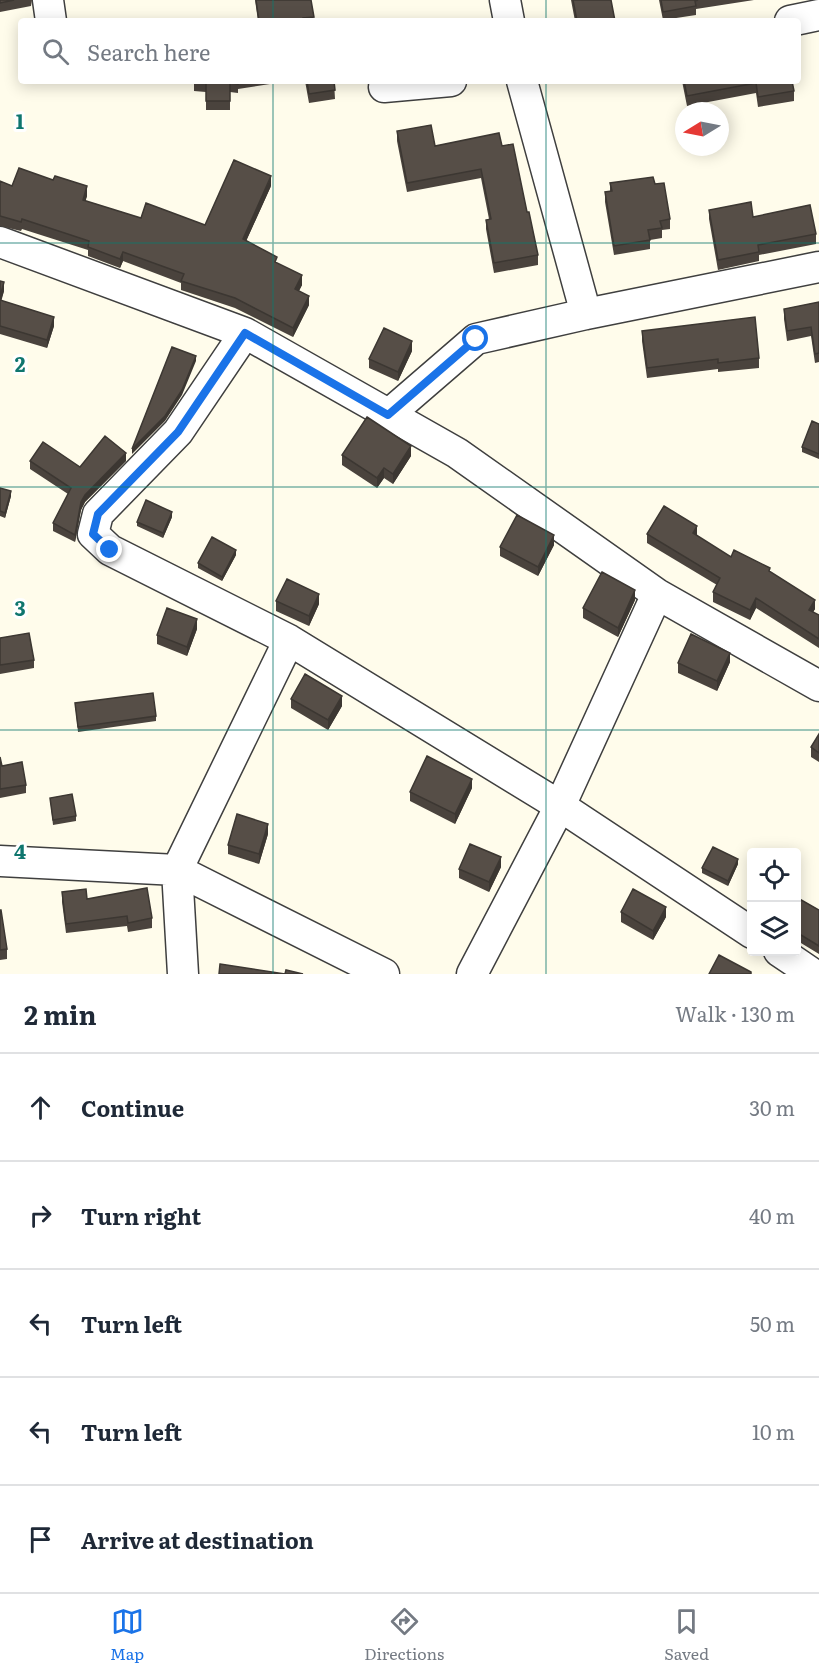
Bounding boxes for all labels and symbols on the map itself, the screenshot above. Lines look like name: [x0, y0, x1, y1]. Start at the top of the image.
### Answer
north arrow: [675, 102, 729, 156]
text: 1: [16, 105, 24, 135]
route start: [462, 325, 488, 351]
text: 2: [15, 348, 26, 378]
route end: [96, 536, 122, 562]
text: 3: [14, 592, 26, 622]
text: 4: [14, 835, 26, 865]

